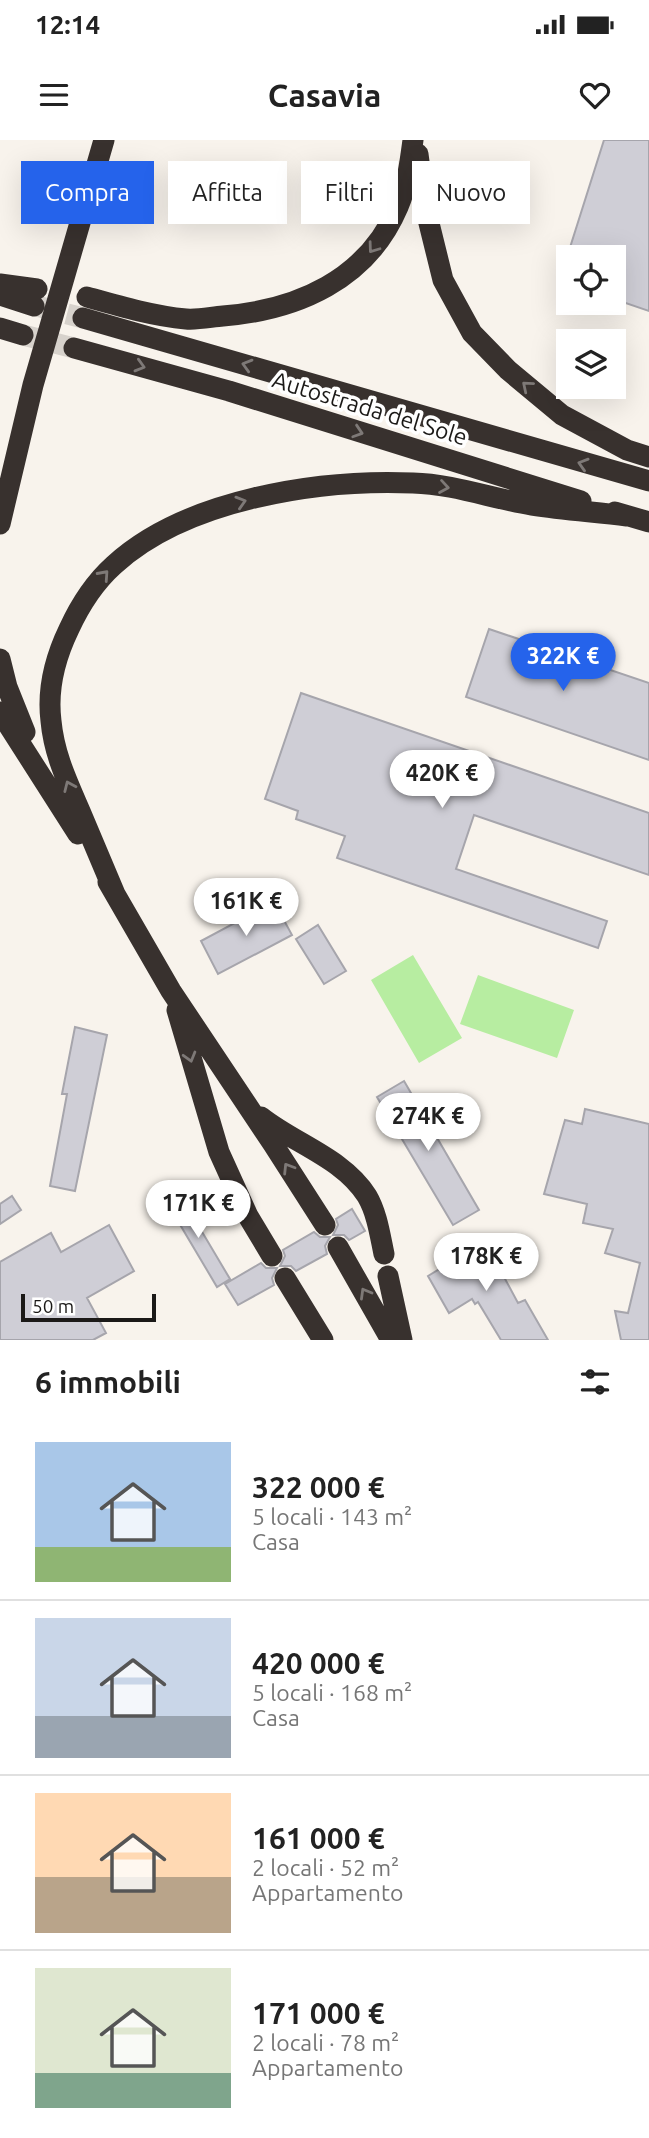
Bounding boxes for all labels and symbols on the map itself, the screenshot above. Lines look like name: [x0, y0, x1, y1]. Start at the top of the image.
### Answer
one-way arrow: [369, 240, 381, 253]
one-way arrow: [134, 358, 146, 373]
one-way arrow: [241, 359, 253, 373]
street label: Autostrada del Sole: [270, 366, 470, 450]
one-way arrow: [523, 382, 535, 395]
one-way arrow: [351, 424, 363, 438]
one-way arrow: [577, 457, 589, 472]
one-way arrow: [439, 479, 450, 494]
one-way arrow: [235, 495, 247, 510]
one-way arrow: [96, 570, 108, 583]
pin: 322K €: [506, 634, 620, 693]
pin: 420K €: [385, 750, 499, 810]
one-way arrow: [63, 781, 77, 793]
pin: 161K €: [189, 878, 303, 938]
one-way arrow: [182, 1051, 197, 1063]
pin: 274K €: [371, 1094, 485, 1153]
one-way arrow: [284, 1162, 297, 1175]
pin: 171K €: [141, 1180, 255, 1240]
pin: 178K €: [429, 1234, 543, 1293]
one-way arrow: [360, 1288, 373, 1301]
scale bar: [21, 1291, 156, 1323]

